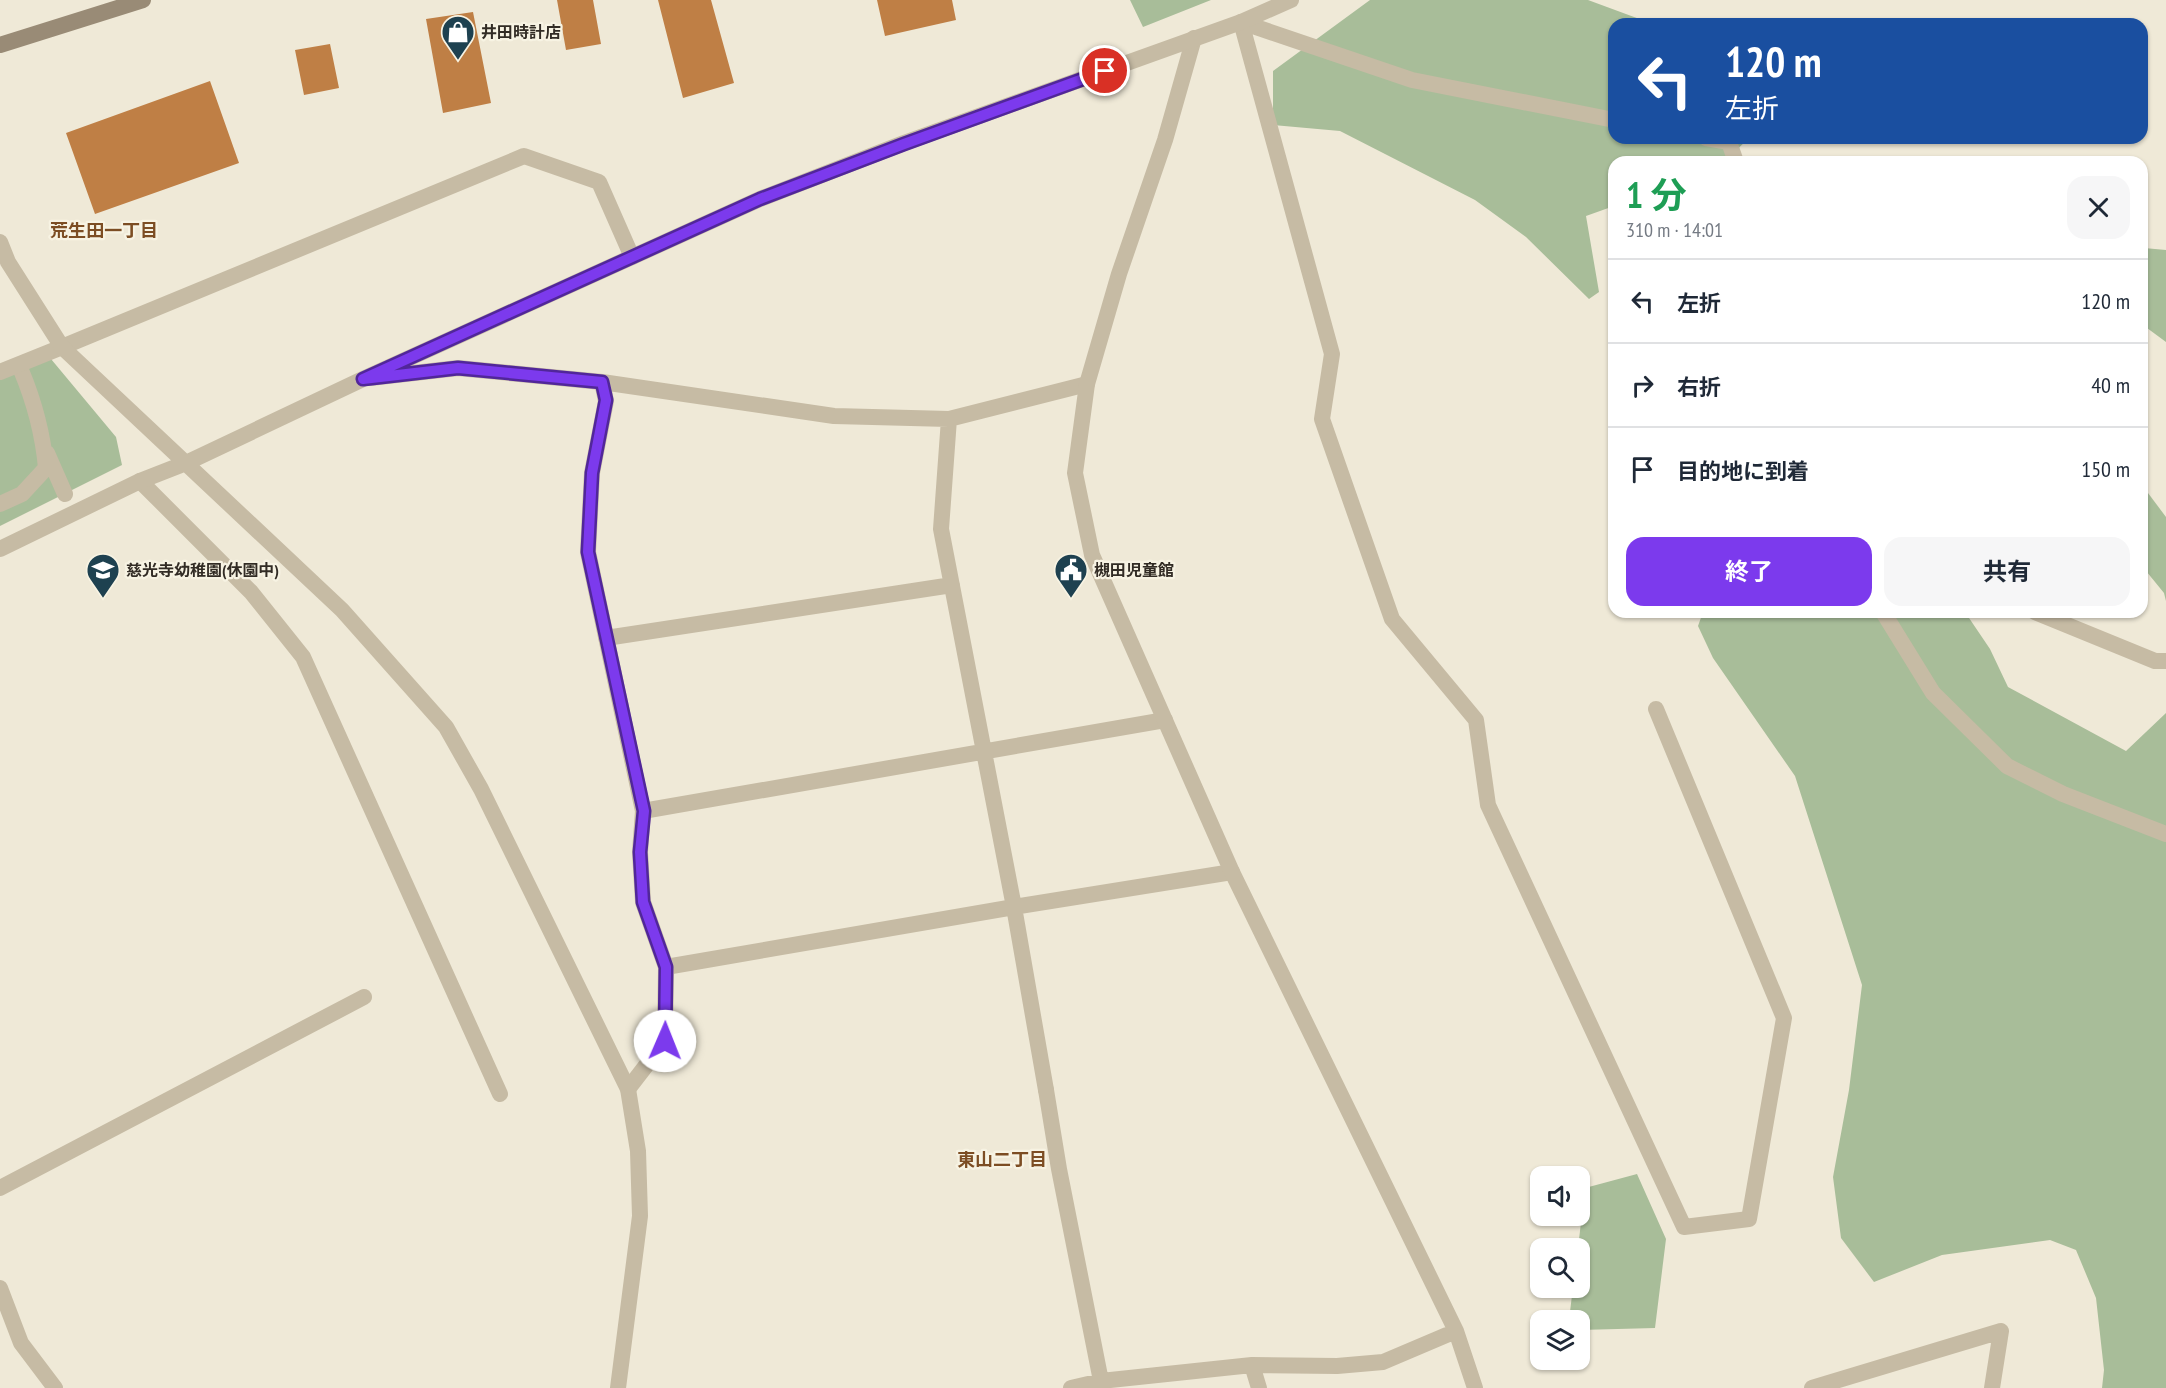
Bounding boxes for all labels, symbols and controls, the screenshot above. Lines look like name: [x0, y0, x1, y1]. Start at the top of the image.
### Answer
shop icon: 井田時計店: [440, 14, 476, 61]
place label: 井田時計店: [481, 22, 561, 42]
text: 120 m: [1725, 34, 1822, 89]
icon: left: [1626, 42, 1704, 120]
pin: [1079, 45, 1130, 96]
icon: arrive: [1088, 54, 1121, 87]
text: 左折: [1725, 91, 1779, 125]
text: 1 分: [1626, 171, 1687, 218]
button: close: [2067, 176, 2130, 239]
text: 310 m · 14:01: [1626, 217, 1723, 243]
district label: 荒生田一丁目: [50, 219, 158, 242]
icon: left: [1626, 285, 1659, 318]
text: 120 m: [2081, 287, 2130, 315]
text: 左折: [1677, 289, 1721, 317]
icon: right: [1626, 369, 1659, 402]
text: 40 m: [2091, 371, 2130, 399]
text: 右折: [1677, 373, 1721, 401]
icon: arrive: [1626, 453, 1659, 486]
text: 150 m: [2081, 455, 2130, 483]
text: 目的地に到着: [1677, 457, 1809, 485]
button: 終了: [1626, 537, 1872, 606]
button: 共有: [1884, 537, 2130, 606]
school or university icon: 慈光寺幼稚園(休園中): [85, 552, 121, 599]
public building icon: 槻田児童館: [1053, 552, 1089, 599]
place label: 慈光寺幼稚園(休園中): [126, 560, 279, 580]
place label: 槻田児童館: [1094, 560, 1174, 580]
position arrow: [633, 1009, 697, 1073]
district label: 東山二丁目: [957, 1148, 1047, 1171]
map controls: [1530, 1166, 1590, 1370]
button: sound: [1530, 1166, 1590, 1226]
button: search: [1530, 1238, 1590, 1298]
button: layers: [1530, 1310, 1590, 1370]

